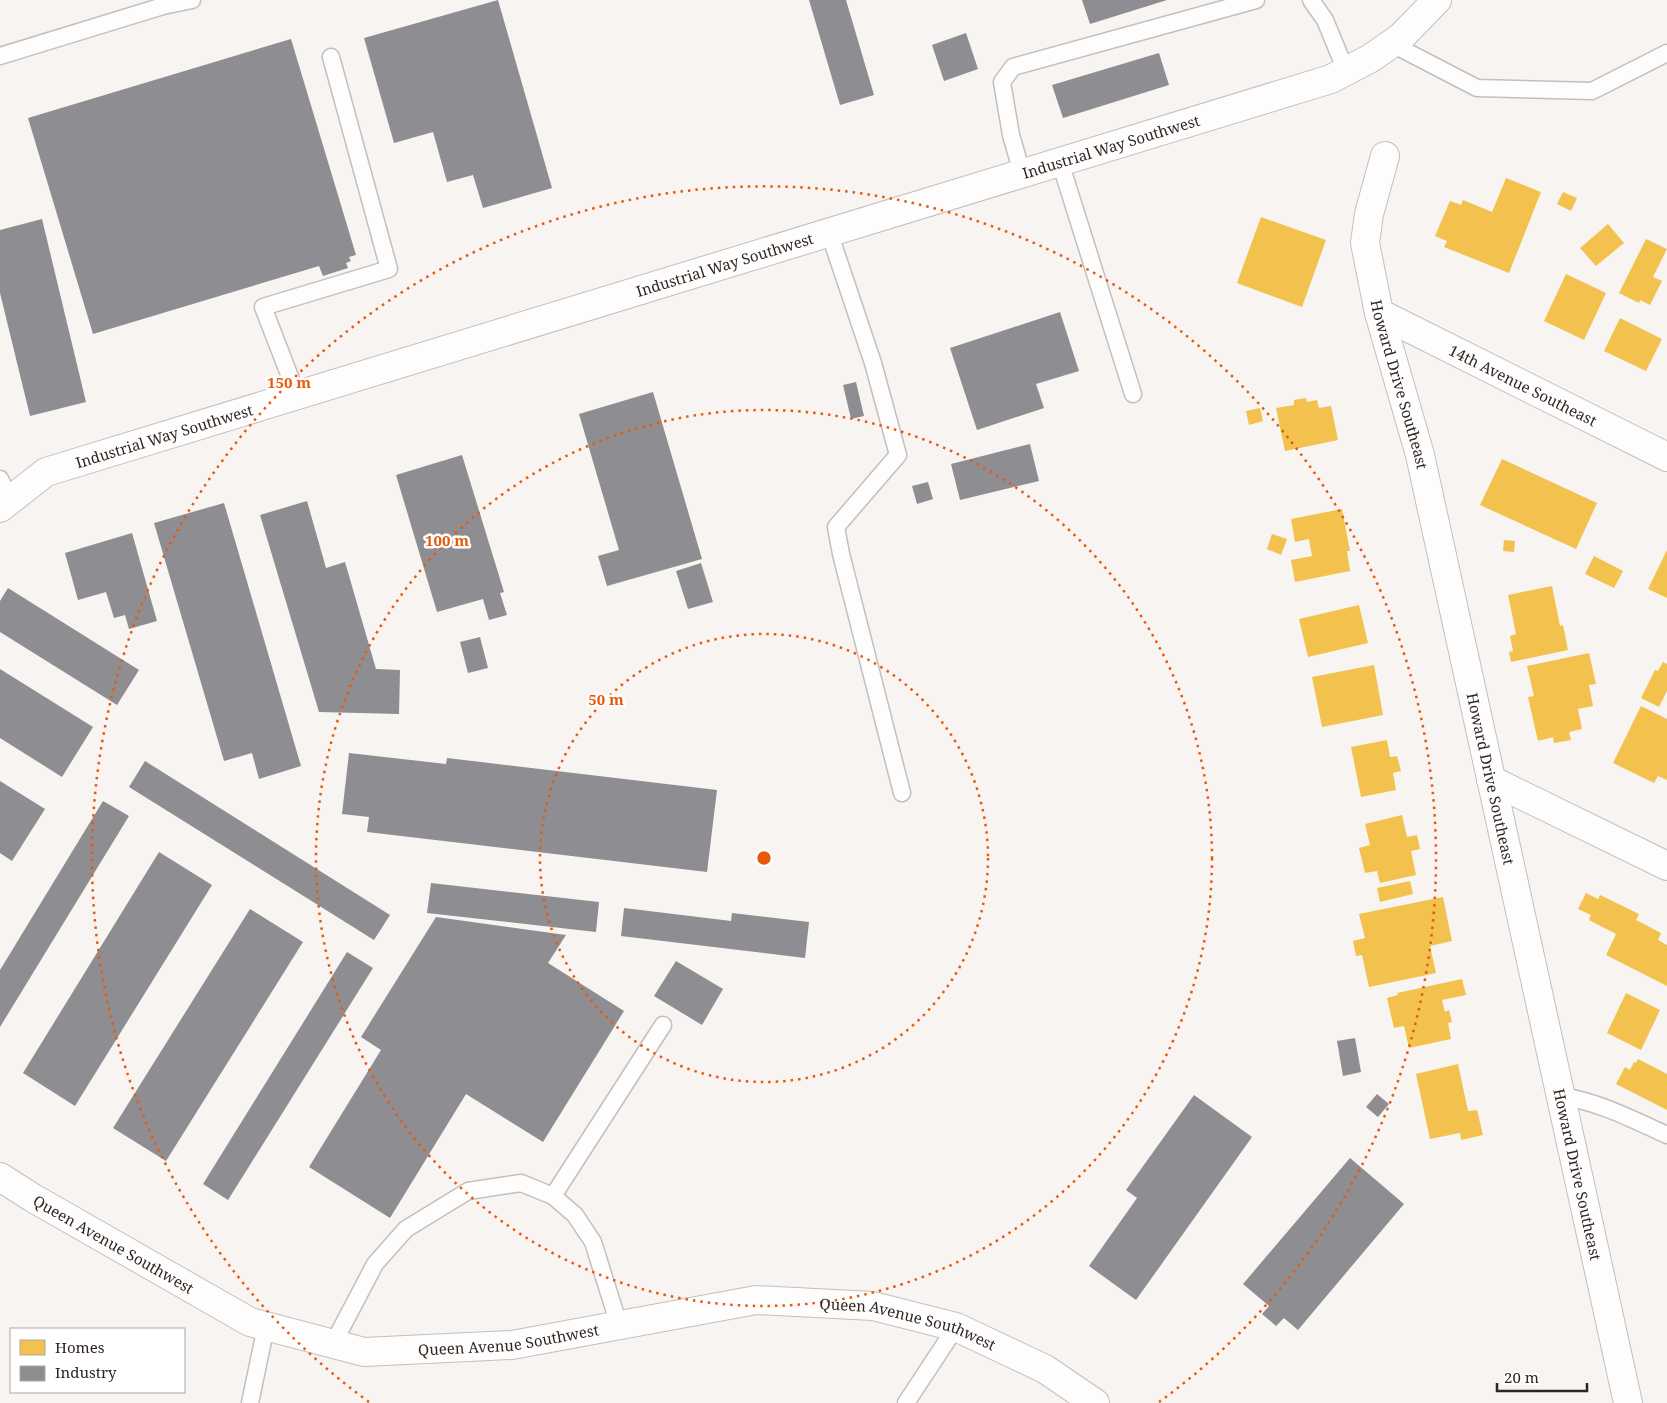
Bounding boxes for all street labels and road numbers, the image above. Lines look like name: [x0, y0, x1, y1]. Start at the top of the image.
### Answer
street label: Industrial Way Southwest: [1020, 110, 1202, 183]
street label: Industrial Way Southwest: [634, 228, 816, 301]
street label: Howard Drive Southeast: [1367, 298, 1433, 471]
street label: 14th Avenue Southeast: [1446, 340, 1600, 430]
street label: Industrial Way Southwest: [73, 399, 255, 472]
street label: Howard Drive Southeast: [1462, 691, 1520, 866]
street label: Howard Drive Southeast: [1549, 1087, 1606, 1262]
street label: Queen Avenue Southwest: [30, 1190, 198, 1298]
street label: Queen Avenue Southwest: [819, 1293, 999, 1354]
street label: Queen Avenue Southwest: [418, 1319, 600, 1359]

